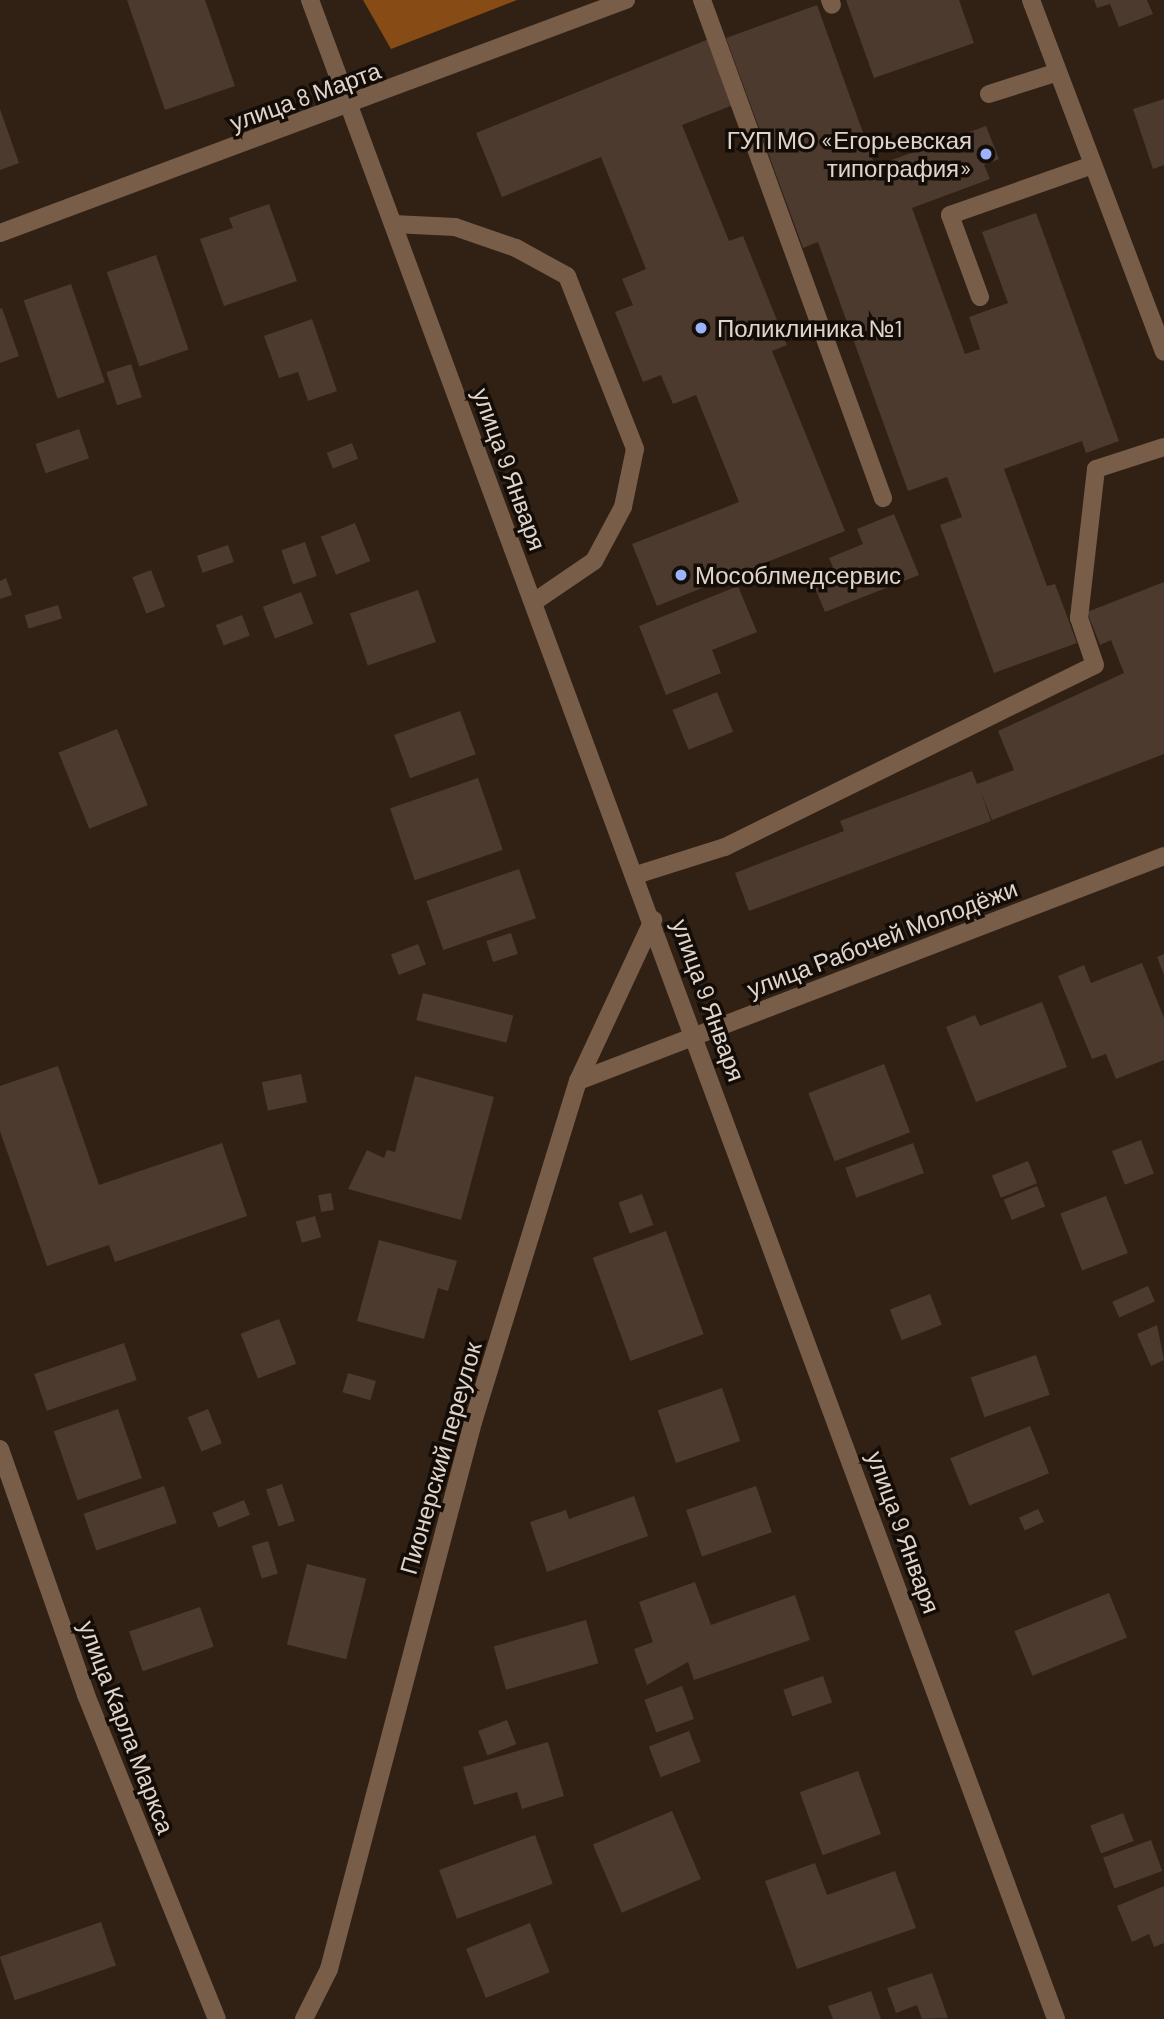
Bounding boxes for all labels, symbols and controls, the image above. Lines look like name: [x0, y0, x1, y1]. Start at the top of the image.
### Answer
street label: улица 8 Марта: [226, 55, 384, 137]
place label: ГУП МО «Егорьевская типография»: [727, 126, 972, 182]
marker: ГУП МО «Егорьевская типография»: [978, 146, 994, 162]
place label: Поликлиника №1: [717, 314, 903, 342]
marker: Поликлиника №1: [691, 318, 711, 338]
street label: улица 9 Января: [467, 384, 553, 554]
place label: Мособлмедсервис: [695, 561, 901, 589]
marker: Мособлмедсервис: [673, 567, 689, 583]
street label: улица Рабочей Молодёжи: [743, 873, 1021, 1003]
street label: улица 9 Января: [666, 915, 752, 1085]
street label: Пионерский переулок: [393, 1338, 487, 1578]
street label: улица 9 Января: [861, 1447, 947, 1617]
street label: улица Карла Маркса: [73, 1616, 181, 1838]

